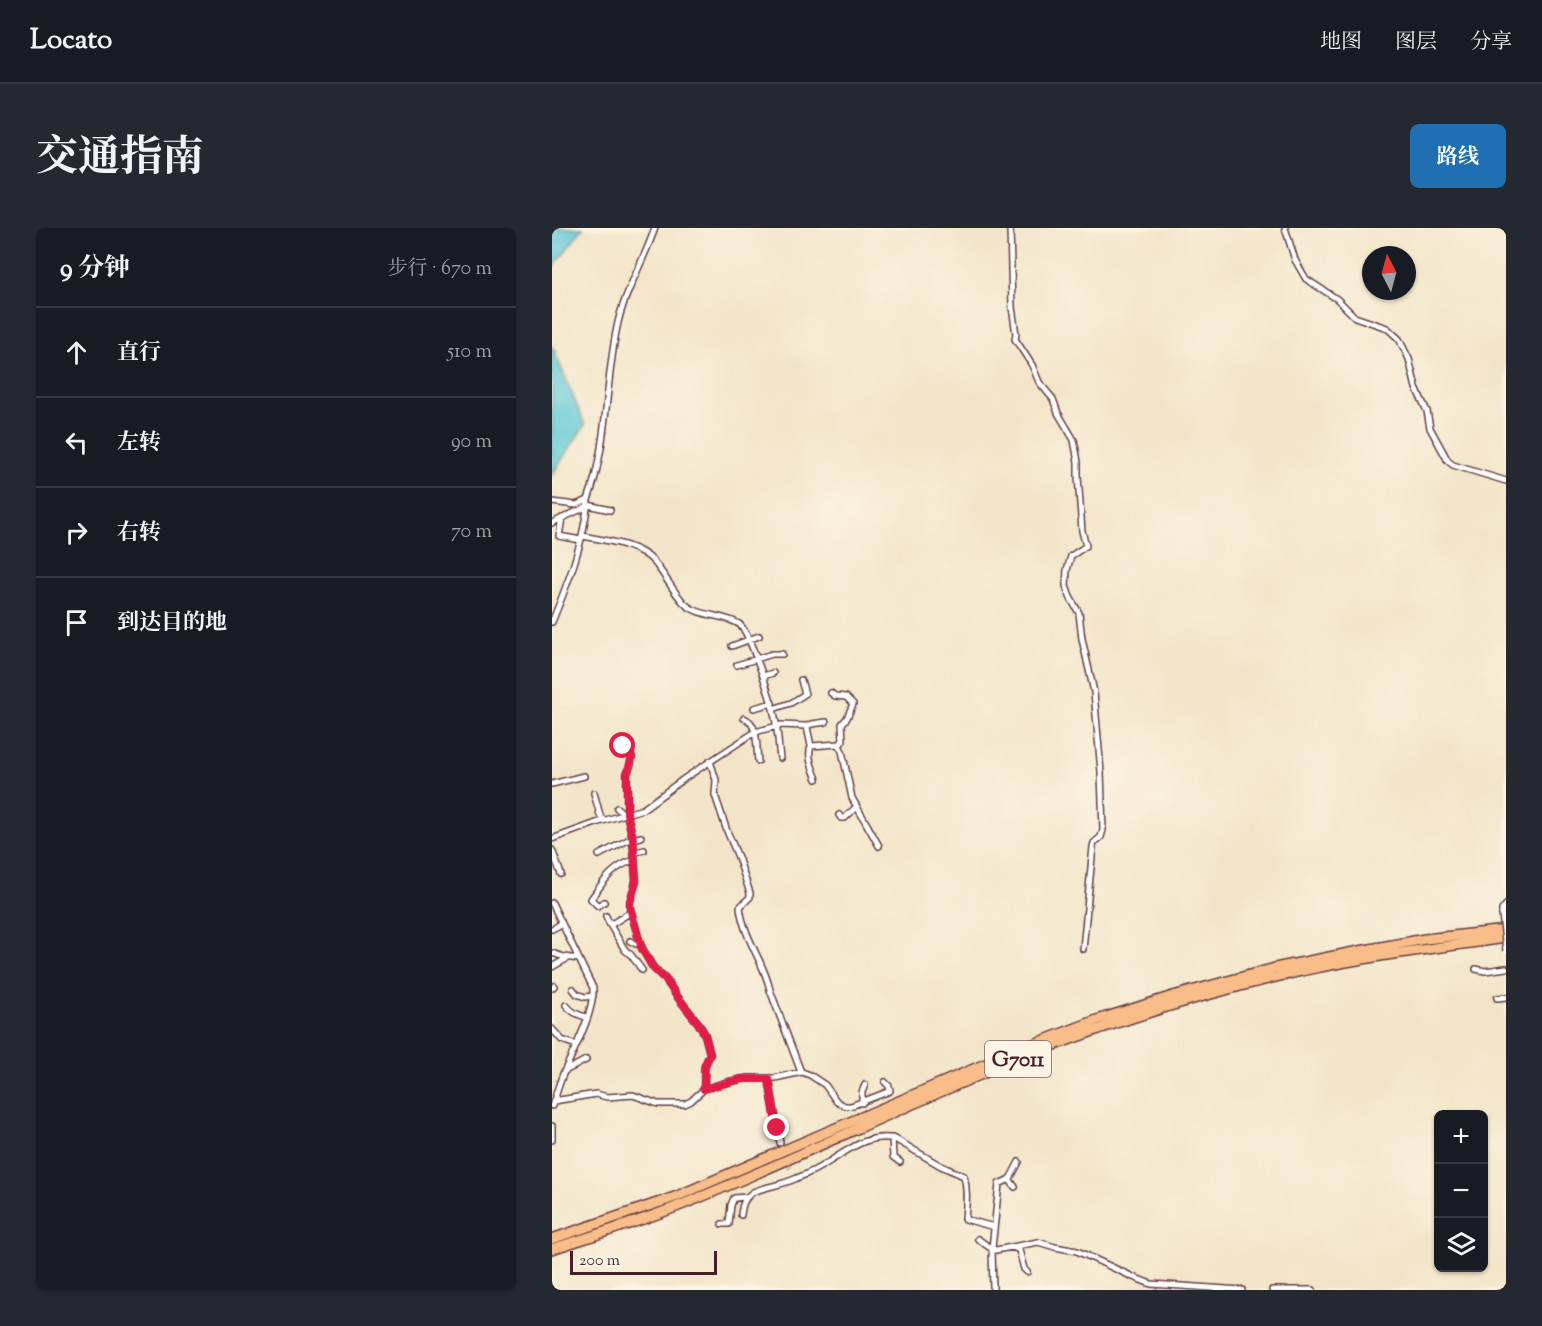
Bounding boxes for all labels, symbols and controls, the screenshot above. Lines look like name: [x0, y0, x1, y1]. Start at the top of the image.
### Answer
text: Locato: [30, 21, 112, 61]
text: 地图: [1320, 28, 1362, 58]
text: 图层: [1395, 28, 1437, 58]
text: 分享: [1470, 28, 1512, 58]
button: 路线: [1410, 124, 1506, 188]
text: 交通指南: [36, 130, 204, 190]
north arrow: [1362, 246, 1416, 300]
text: 9 分钟: [60, 251, 130, 288]
text: 步行 · 670 m: [387, 255, 492, 284]
icon: ahead: [60, 336, 93, 369]
text: 直行: [117, 338, 161, 370]
text: 510 m: [447, 338, 492, 367]
icon: left: [60, 426, 93, 459]
text: 左转: [117, 428, 161, 460]
text: 90 m: [451, 428, 492, 457]
icon: right: [60, 516, 93, 549]
text: 右转: [117, 518, 161, 550]
text: 70 m: [451, 518, 492, 547]
icon: arrive: [60, 606, 93, 639]
text: 到达目的地: [117, 608, 227, 640]
route start: [609, 732, 635, 758]
road number: G7011: [985, 1041, 1051, 1077]
map controls: [1434, 1110, 1488, 1272]
button: +: [1434, 1110, 1488, 1164]
route end: [763, 1114, 789, 1140]
button: −: [1434, 1164, 1488, 1218]
button: layers: [1434, 1218, 1488, 1272]
scale bar: [570, 1248, 717, 1276]
text: 200 m: [579, 1250, 620, 1273]

